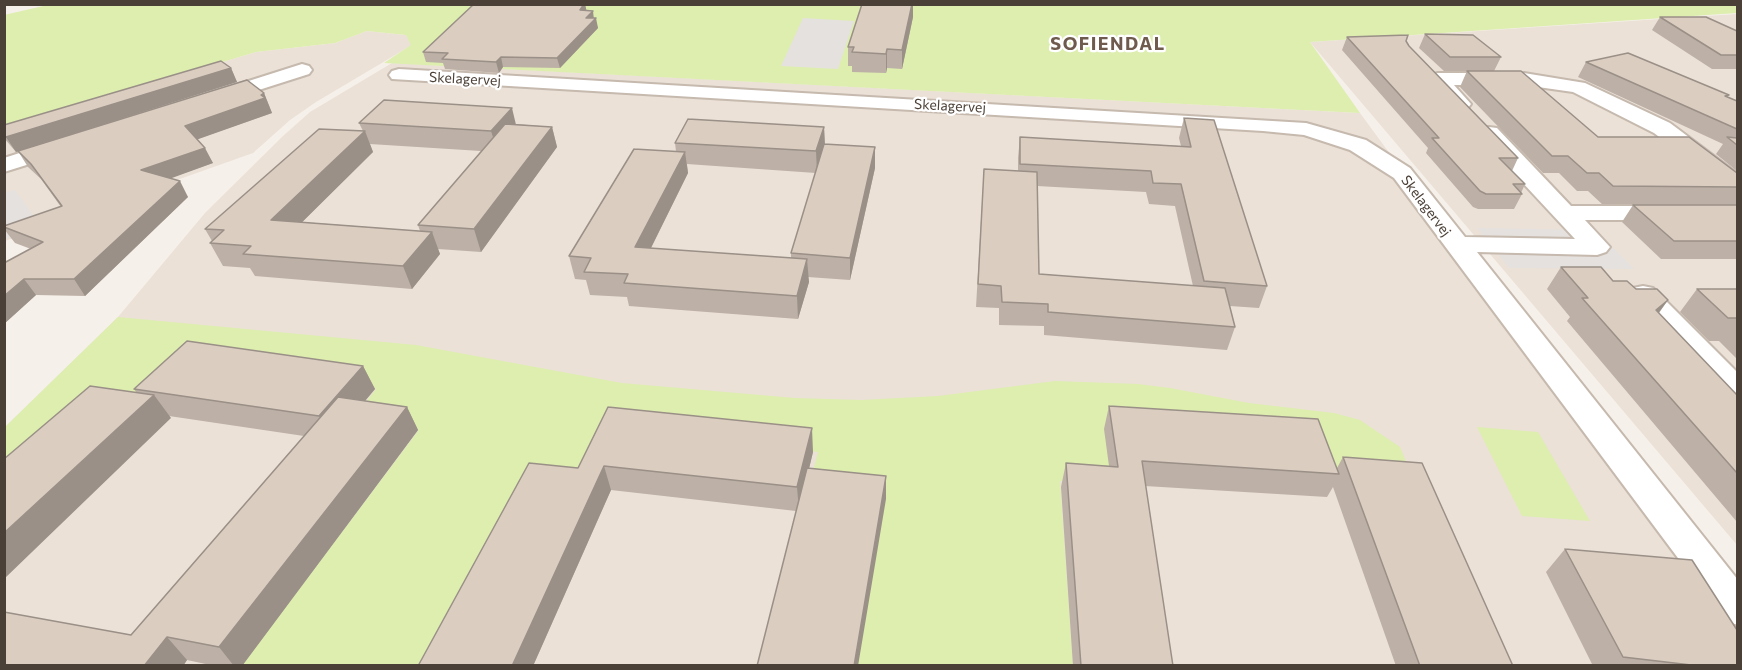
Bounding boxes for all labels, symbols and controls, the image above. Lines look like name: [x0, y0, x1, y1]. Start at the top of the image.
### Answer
district label: SOFIENDAL: [1050, 33, 1166, 55]
street label: Skelagervej: [429, 69, 501, 89]
street label: Skelagervej: [914, 96, 986, 116]
street label: Skelagervej: [1398, 172, 1454, 240]

